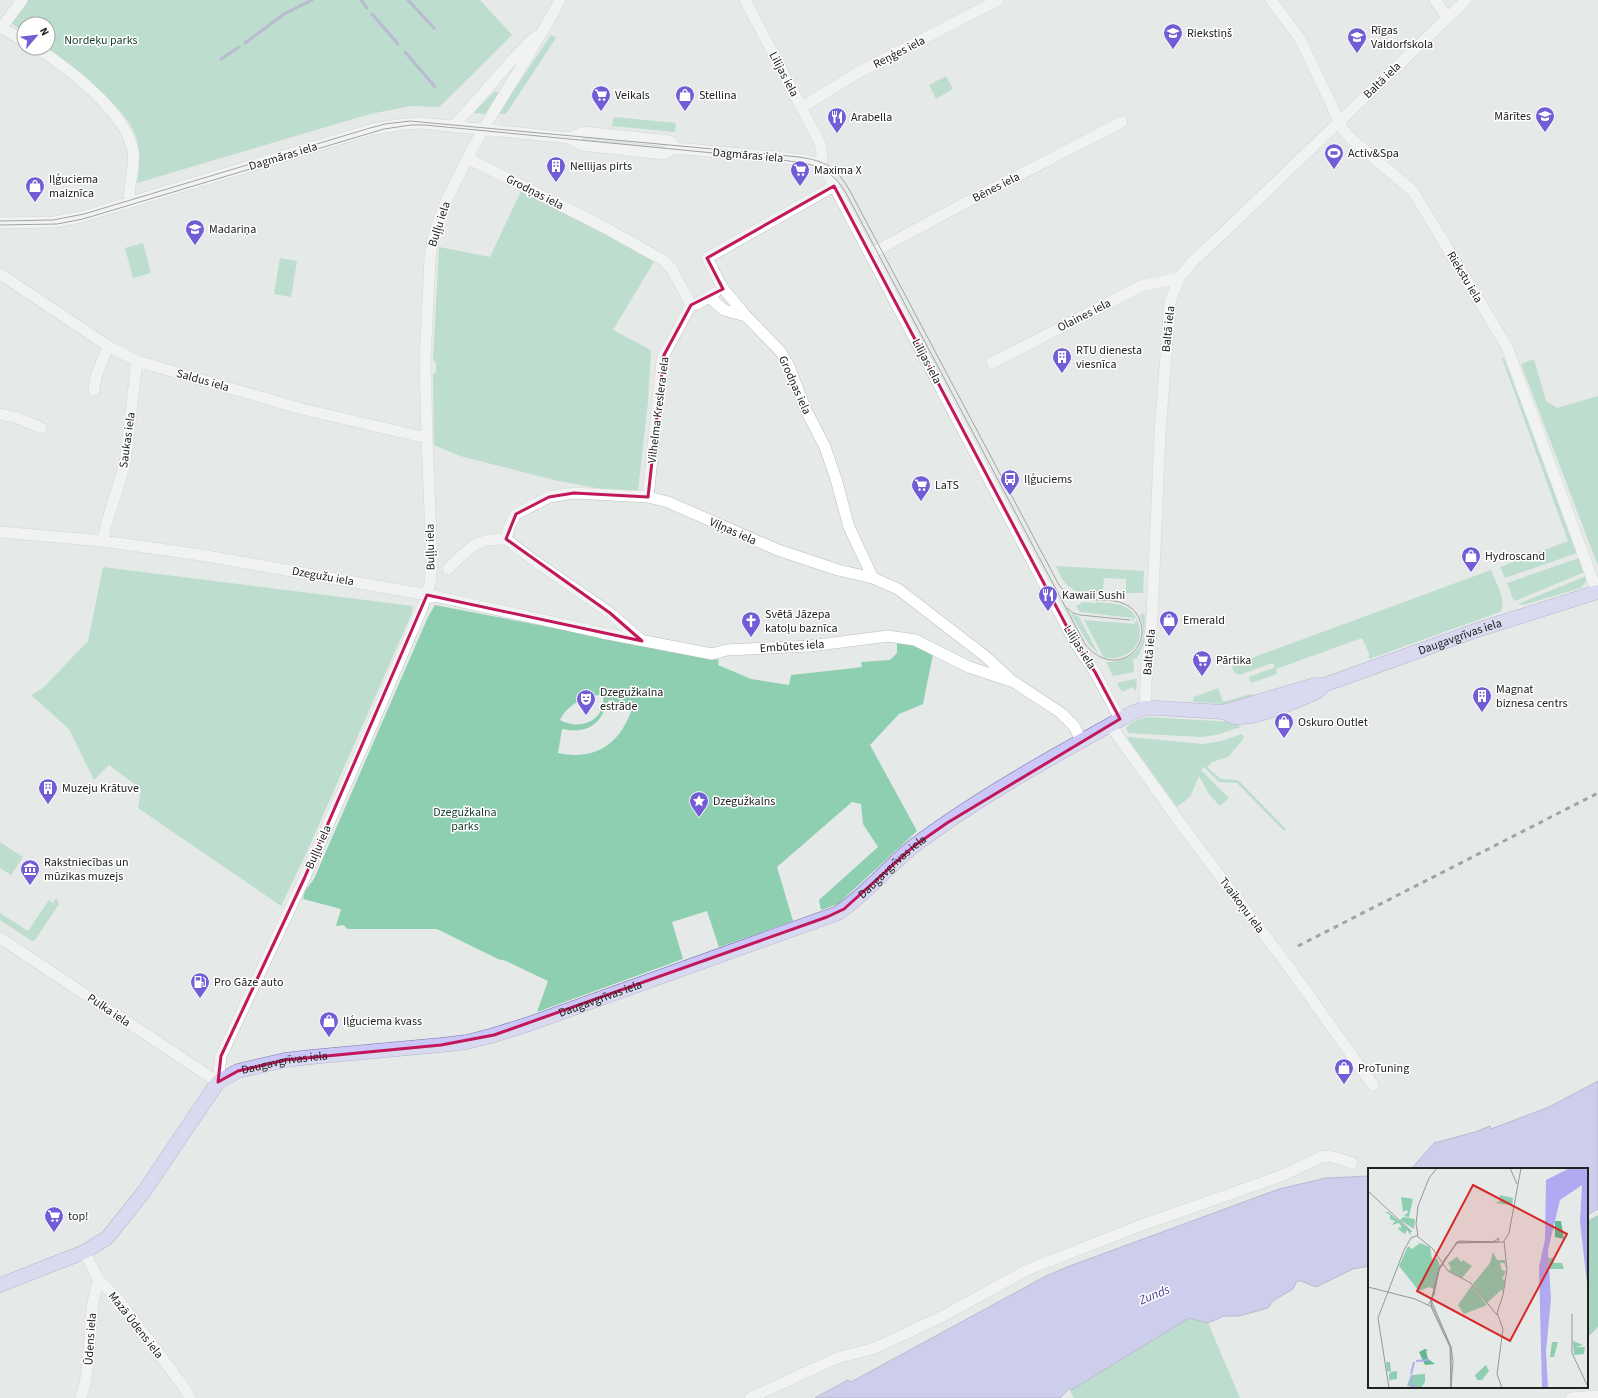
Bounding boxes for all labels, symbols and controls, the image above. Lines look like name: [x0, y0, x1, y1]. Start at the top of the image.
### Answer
north arrow: [16, 16, 56, 56]
school or university icon: Riekstiņš: [1162, 22, 1184, 50]
place label: Rīgas Valdorfskola: [1371, 22, 1433, 53]
text: N: [36, 25, 53, 38]
place label: Riekstiņš: [1187, 25, 1232, 42]
school or university icon: Rīgas Valdorfskola: [1346, 26, 1368, 54]
park label: Nordeķu parks: [64, 32, 138, 49]
street label: Reņģes iela: [870, 32, 928, 73]
street label: Lilijas iela: [764, 49, 803, 100]
street label: Baltā iela: [1360, 58, 1405, 103]
supermarket icon: Veikals: [590, 84, 612, 112]
shop icon: Stellina: [674, 84, 696, 112]
place label: Veikals: [615, 87, 650, 104]
place label: Stellina: [699, 87, 737, 104]
school or university icon: Mārītes: [1534, 105, 1556, 133]
restaurant icon: Arabella: [826, 106, 848, 134]
place label: Mārītes: [1494, 108, 1531, 125]
place label: Arabella: [851, 109, 892, 126]
street label: Dagmāras iela: [247, 138, 320, 175]
sports icon: Activ&Spa: [1323, 142, 1345, 170]
street label: Dagmāras iela: [712, 144, 784, 167]
place label: Activ&Spa: [1348, 145, 1399, 162]
building icon: Nellijas pirts: [545, 155, 567, 183]
place label: Nellijas pirts: [570, 158, 632, 175]
supermarket icon: Maxima X: [789, 159, 811, 187]
place label: Maxima X: [814, 162, 862, 179]
street label: Bēnes iela: [970, 168, 1023, 207]
place label: Iļģuciema maiznīca: [49, 171, 98, 202]
street label: Grodņas iela: [503, 171, 567, 214]
shop icon: Iļģuciema maiznīca: [24, 175, 46, 203]
street label: Buļļu iela: [424, 199, 455, 249]
school or university icon: Madariņa: [184, 218, 206, 246]
place label: Madariņa: [209, 221, 256, 238]
street label: Riekstu iela: [1442, 248, 1487, 306]
street label: Olaines iela: [1055, 295, 1114, 336]
street label: Baltā iela: [1158, 305, 1179, 353]
street label: Lilijas iela: [907, 336, 946, 387]
place label: RTU dienesta viesnīca: [1076, 342, 1142, 373]
building icon: RTU dienesta viesnīca: [1051, 346, 1073, 374]
street label: Grodņas iela: [774, 353, 815, 417]
street label: Vilhelma Kreslera iela: [644, 356, 673, 464]
street label: Saldus iela: [174, 365, 231, 396]
street label: Saukas iela: [115, 411, 140, 469]
bus stop icon: Iļģuciems: [999, 468, 1021, 496]
place label: Iļģuciems: [1024, 471, 1072, 488]
supermarket icon: LaTS: [910, 474, 932, 502]
place label: LaTS: [935, 477, 959, 494]
street label: Viļņas iela: [706, 513, 759, 549]
street label: Buļļu iela: [422, 524, 439, 570]
shop icon: Hydroscand: [1460, 545, 1482, 573]
place label: Hydroscand: [1485, 548, 1545, 565]
street label: Dzegužu iela: [291, 563, 355, 590]
restaurant icon: Kawaii Sushi: [1037, 584, 1059, 612]
place label: Kawaii Sushi: [1062, 587, 1125, 604]
place label: Svētā Jāzepa katoļu baznīca: [765, 606, 838, 637]
shop icon: Emerald: [1158, 609, 1180, 637]
church icon: Svētā Jāzepa katoļu baznīca: [740, 610, 762, 638]
place label: Emerald: [1183, 612, 1225, 629]
street label: Daugavgrīvas iela: [1416, 615, 1504, 660]
street label: Lilijas iela: [1059, 622, 1100, 673]
street label: Baltā iela: [1139, 628, 1160, 676]
street label: Embūtes iela: [759, 636, 825, 657]
supermarket icon: Pārtika: [1191, 649, 1213, 677]
place label: Pārtika: [1216, 652, 1251, 669]
place label: Magnat biznesa centrs: [1496, 681, 1568, 712]
place label: Dzegužkalna estrāde: [600, 684, 663, 715]
building icon: Magnat biznesa centrs: [1471, 685, 1493, 713]
theatre icon: Dzegužkalna estrāde: [575, 688, 597, 716]
shop icon: Oskuro Outlet: [1273, 711, 1295, 739]
place label: Oskuro Outlet: [1298, 714, 1368, 731]
building icon: Muzeju Krātuve: [37, 777, 59, 805]
place label: Muzeju Krātuve: [62, 780, 139, 797]
place icon: Dzegužkalns: [688, 790, 710, 818]
place label: Dzegužkalns: [713, 793, 775, 810]
park label: Dzegužkalna parks: [433, 804, 497, 835]
street label: Buļļu iela: [301, 822, 336, 872]
street label: Daugavgrīvas iela: [854, 831, 930, 903]
place label: Rakstniecības un mūzikas muzejs: [44, 854, 129, 885]
museum icon: Rakstniecības un mūzikas muzejs: [19, 858, 41, 886]
street label: Tvaikoņu iela: [1215, 874, 1268, 937]
fuel station icon: Pro Gāze auto: [189, 971, 211, 999]
place label: Pro Gāze auto: [214, 974, 284, 991]
street label: Daugavgrīvas iela: [556, 976, 644, 1022]
street label: Pulka iela: [84, 990, 134, 1031]
shop icon: Iļģuciema kvass: [318, 1010, 340, 1038]
place label: Iļģuciema kvass: [343, 1013, 422, 1030]
street label: Daugavgrīvas iela: [240, 1047, 329, 1079]
shop icon: ProTuning: [1333, 1057, 1355, 1085]
place label: ProTuning: [1358, 1060, 1409, 1077]
inset map: [1368, 1168, 1588, 1388]
supermarket icon: top!: [43, 1205, 65, 1233]
place label: top!: [68, 1208, 89, 1225]
water label: Zunds: [1135, 1281, 1173, 1310]
street label: Mazā Ūdens iela: [104, 1288, 167, 1362]
street label: Ūdens iela: [80, 1312, 101, 1366]

